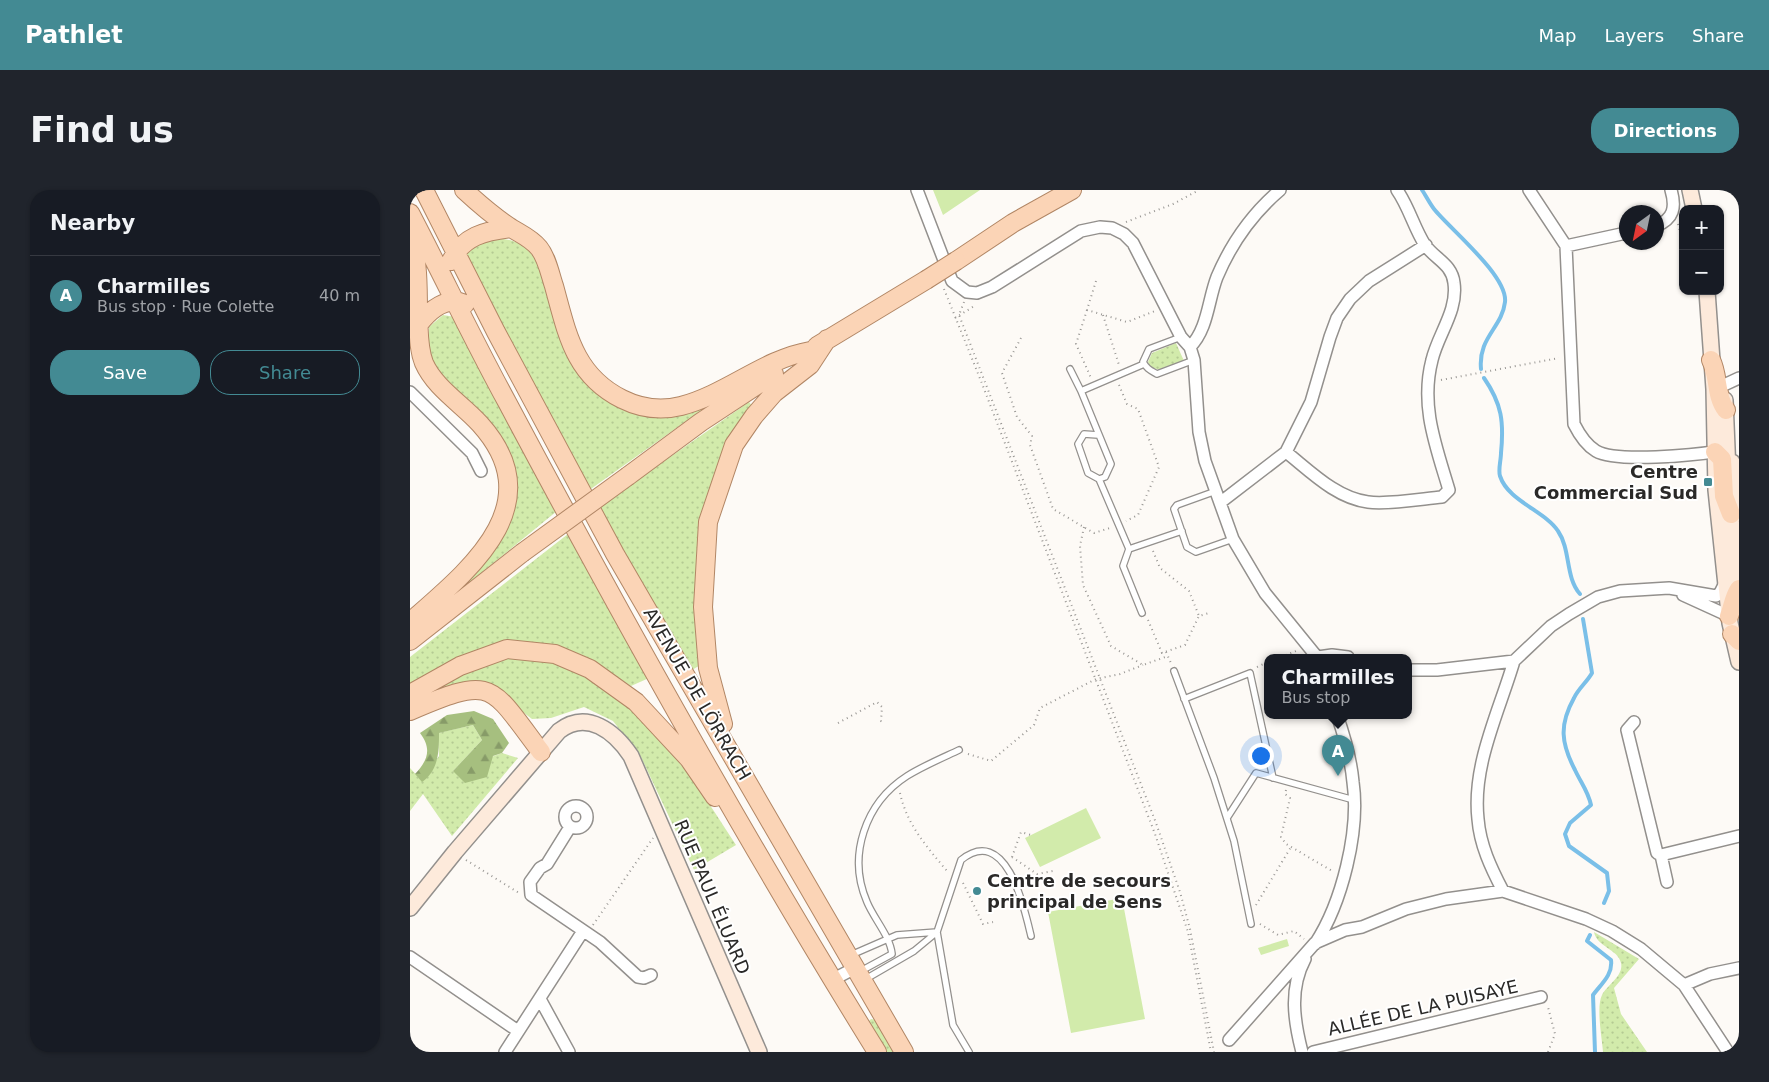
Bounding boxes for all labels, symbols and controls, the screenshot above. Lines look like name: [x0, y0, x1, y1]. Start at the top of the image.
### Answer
text: Pathlet: [25, 21, 123, 49]
text: Map: [1538, 25, 1576, 46]
text: Layers: [1604, 25, 1664, 46]
text: Share: [1692, 25, 1744, 46]
button: Directions: [1591, 108, 1739, 153]
text: Find us: [30, 110, 174, 150]
north arrow: [1619, 205, 1664, 250]
map controls: [1679, 205, 1724, 295]
button: +: [1679, 205, 1724, 250]
text: Nearby: [50, 211, 135, 235]
button: −: [1679, 250, 1724, 295]
text: Charmilles: [97, 275, 210, 297]
text: A: [60, 286, 72, 305]
text: 40 m: [319, 286, 360, 305]
text: Bus stop · Rue Colette: [97, 297, 274, 316]
button: Save: [50, 350, 200, 395]
button: Share: [210, 350, 360, 395]
place label: Centre Commercial Sud: [1534, 461, 1698, 503]
marker: Centre Commercial Sud: [1702, 476, 1714, 488]
street label: AVENUE DE LÖRRACH: [639, 604, 755, 784]
popup: [1264, 654, 1412, 719]
text: Charmilles: [1281, 666, 1395, 688]
text: Bus stop: [1281, 688, 1350, 707]
pin: A: [1322, 735, 1354, 776]
your location: [1248, 743, 1274, 769]
street label: RUE PAUL ÉLUARD: [670, 816, 755, 977]
place label: Centre de secours principal de Sens: [987, 870, 1171, 912]
marker: Centre de secours principal de Sens: [971, 885, 983, 897]
street label: ALLÉE DE LA PUISAYE: [1326, 975, 1520, 1040]

